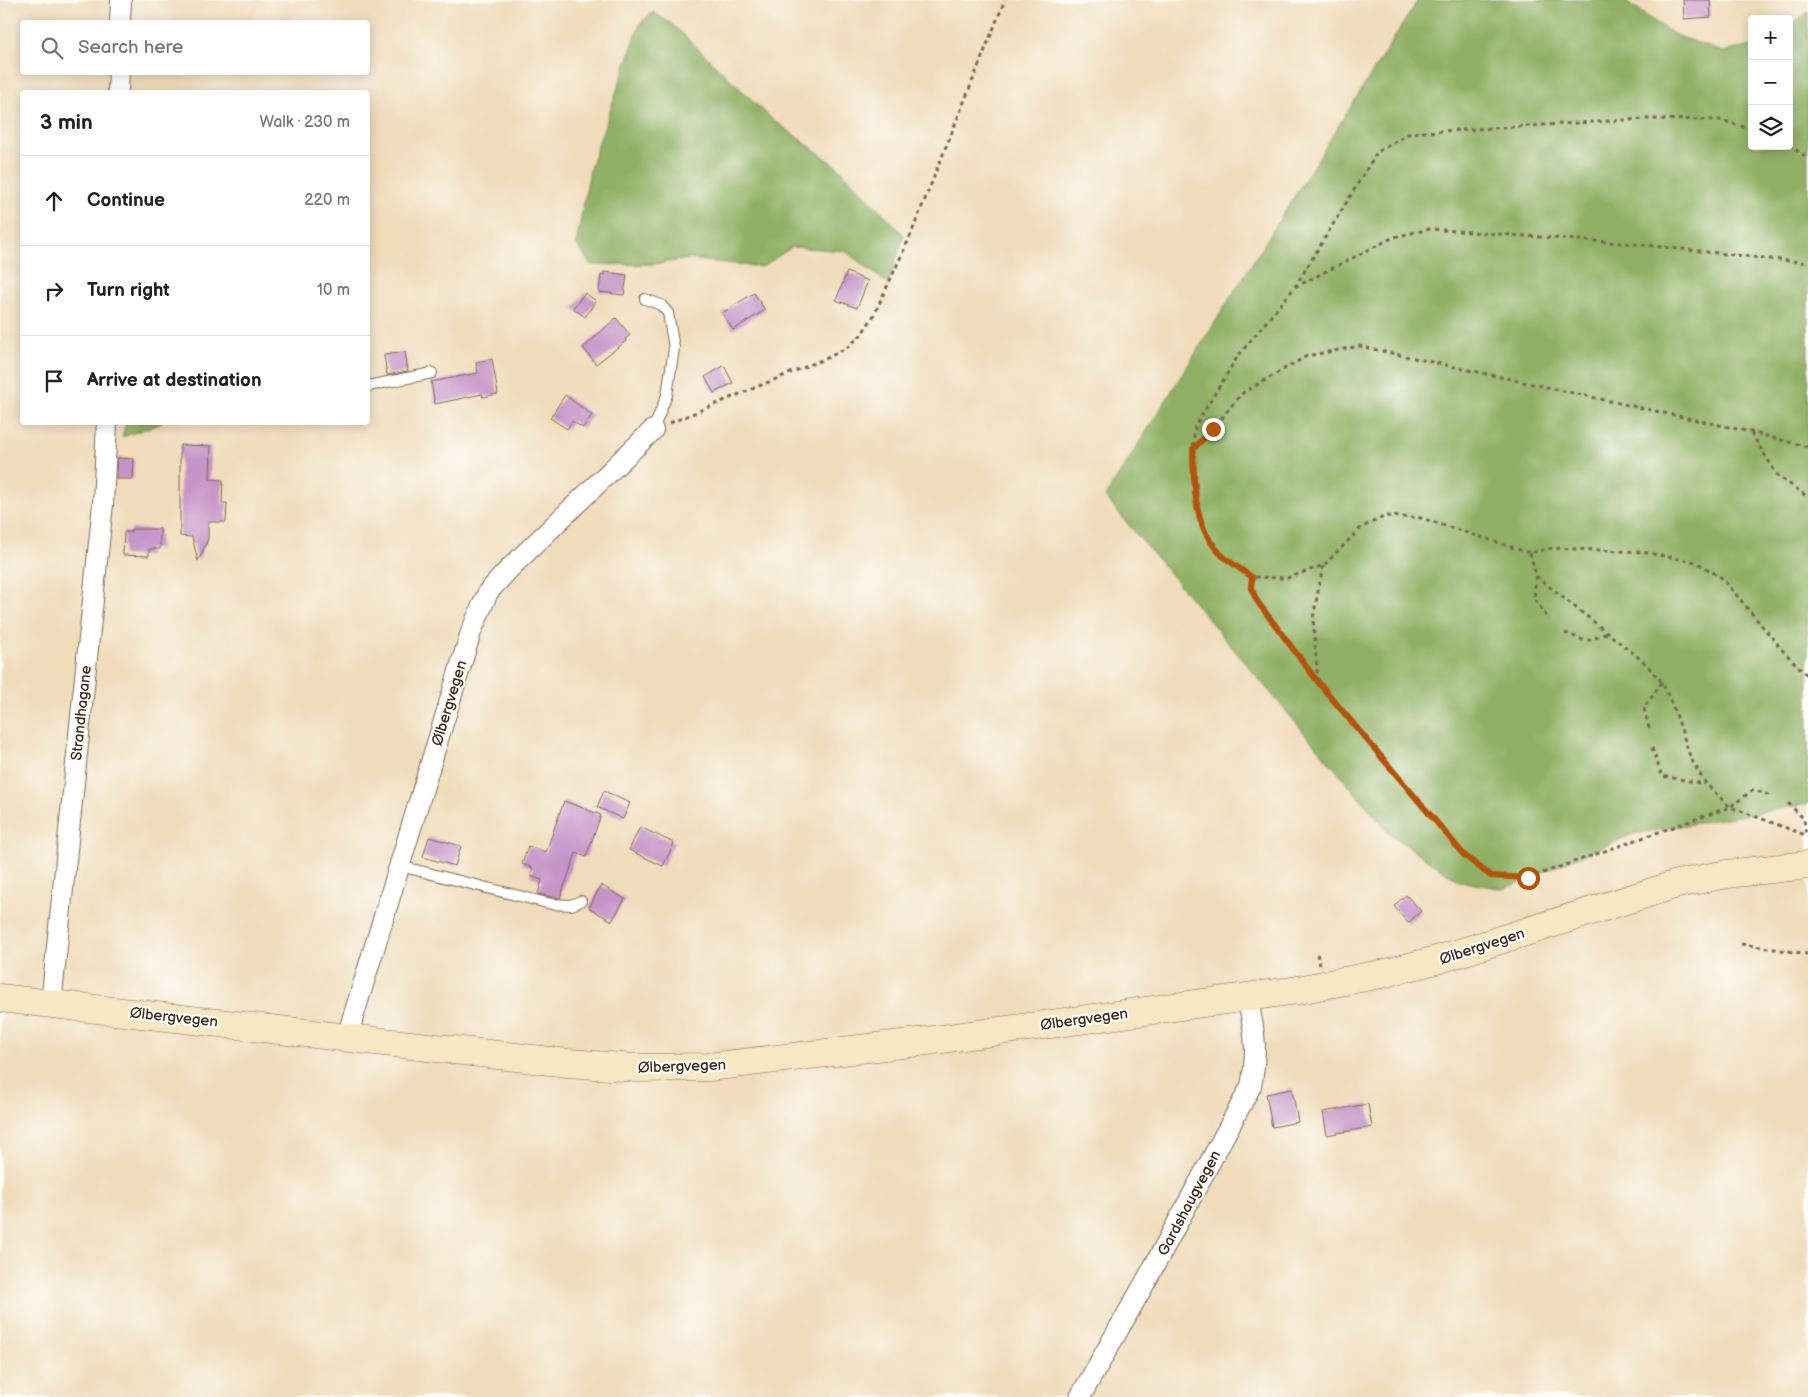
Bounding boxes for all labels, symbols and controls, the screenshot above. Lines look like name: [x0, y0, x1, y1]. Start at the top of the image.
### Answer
map controls: [1748, 15, 1793, 150]
button: +: [1748, 15, 1793, 60]
search box: [20, 20, 370, 75]
icon: search: [38, 34, 66, 62]
text: Search here: [78, 36, 183, 59]
button: −: [1748, 60, 1793, 105]
button: layers: [1748, 105, 1793, 150]
text: 3 min: [40, 110, 93, 135]
text: Walk · 230 m: [260, 113, 350, 132]
icon: ahead: [40, 187, 68, 215]
text: Continue: [87, 189, 165, 212]
text: 220 m: [304, 191, 350, 210]
icon: right: [40, 277, 68, 305]
text: Turn right: [87, 279, 170, 302]
text: 10 m: [317, 281, 350, 300]
icon: arrive: [40, 367, 68, 395]
text: Arrive at destination: [87, 369, 262, 392]
route end: [1202, 418, 1225, 441]
street label: Ølbergvegen: [427, 658, 471, 748]
street label: Strandhagane: [67, 664, 96, 762]
route start: [1517, 867, 1540, 890]
street label: Ølbergvegen: [1437, 924, 1527, 969]
street label: Ølbergvegen: [129, 1003, 219, 1032]
street label: Ølbergvegen: [1039, 1004, 1129, 1035]
street label: Ølbergvegen: [638, 1055, 726, 1078]
street label: Gardshaugvegen: [1154, 1147, 1225, 1259]

